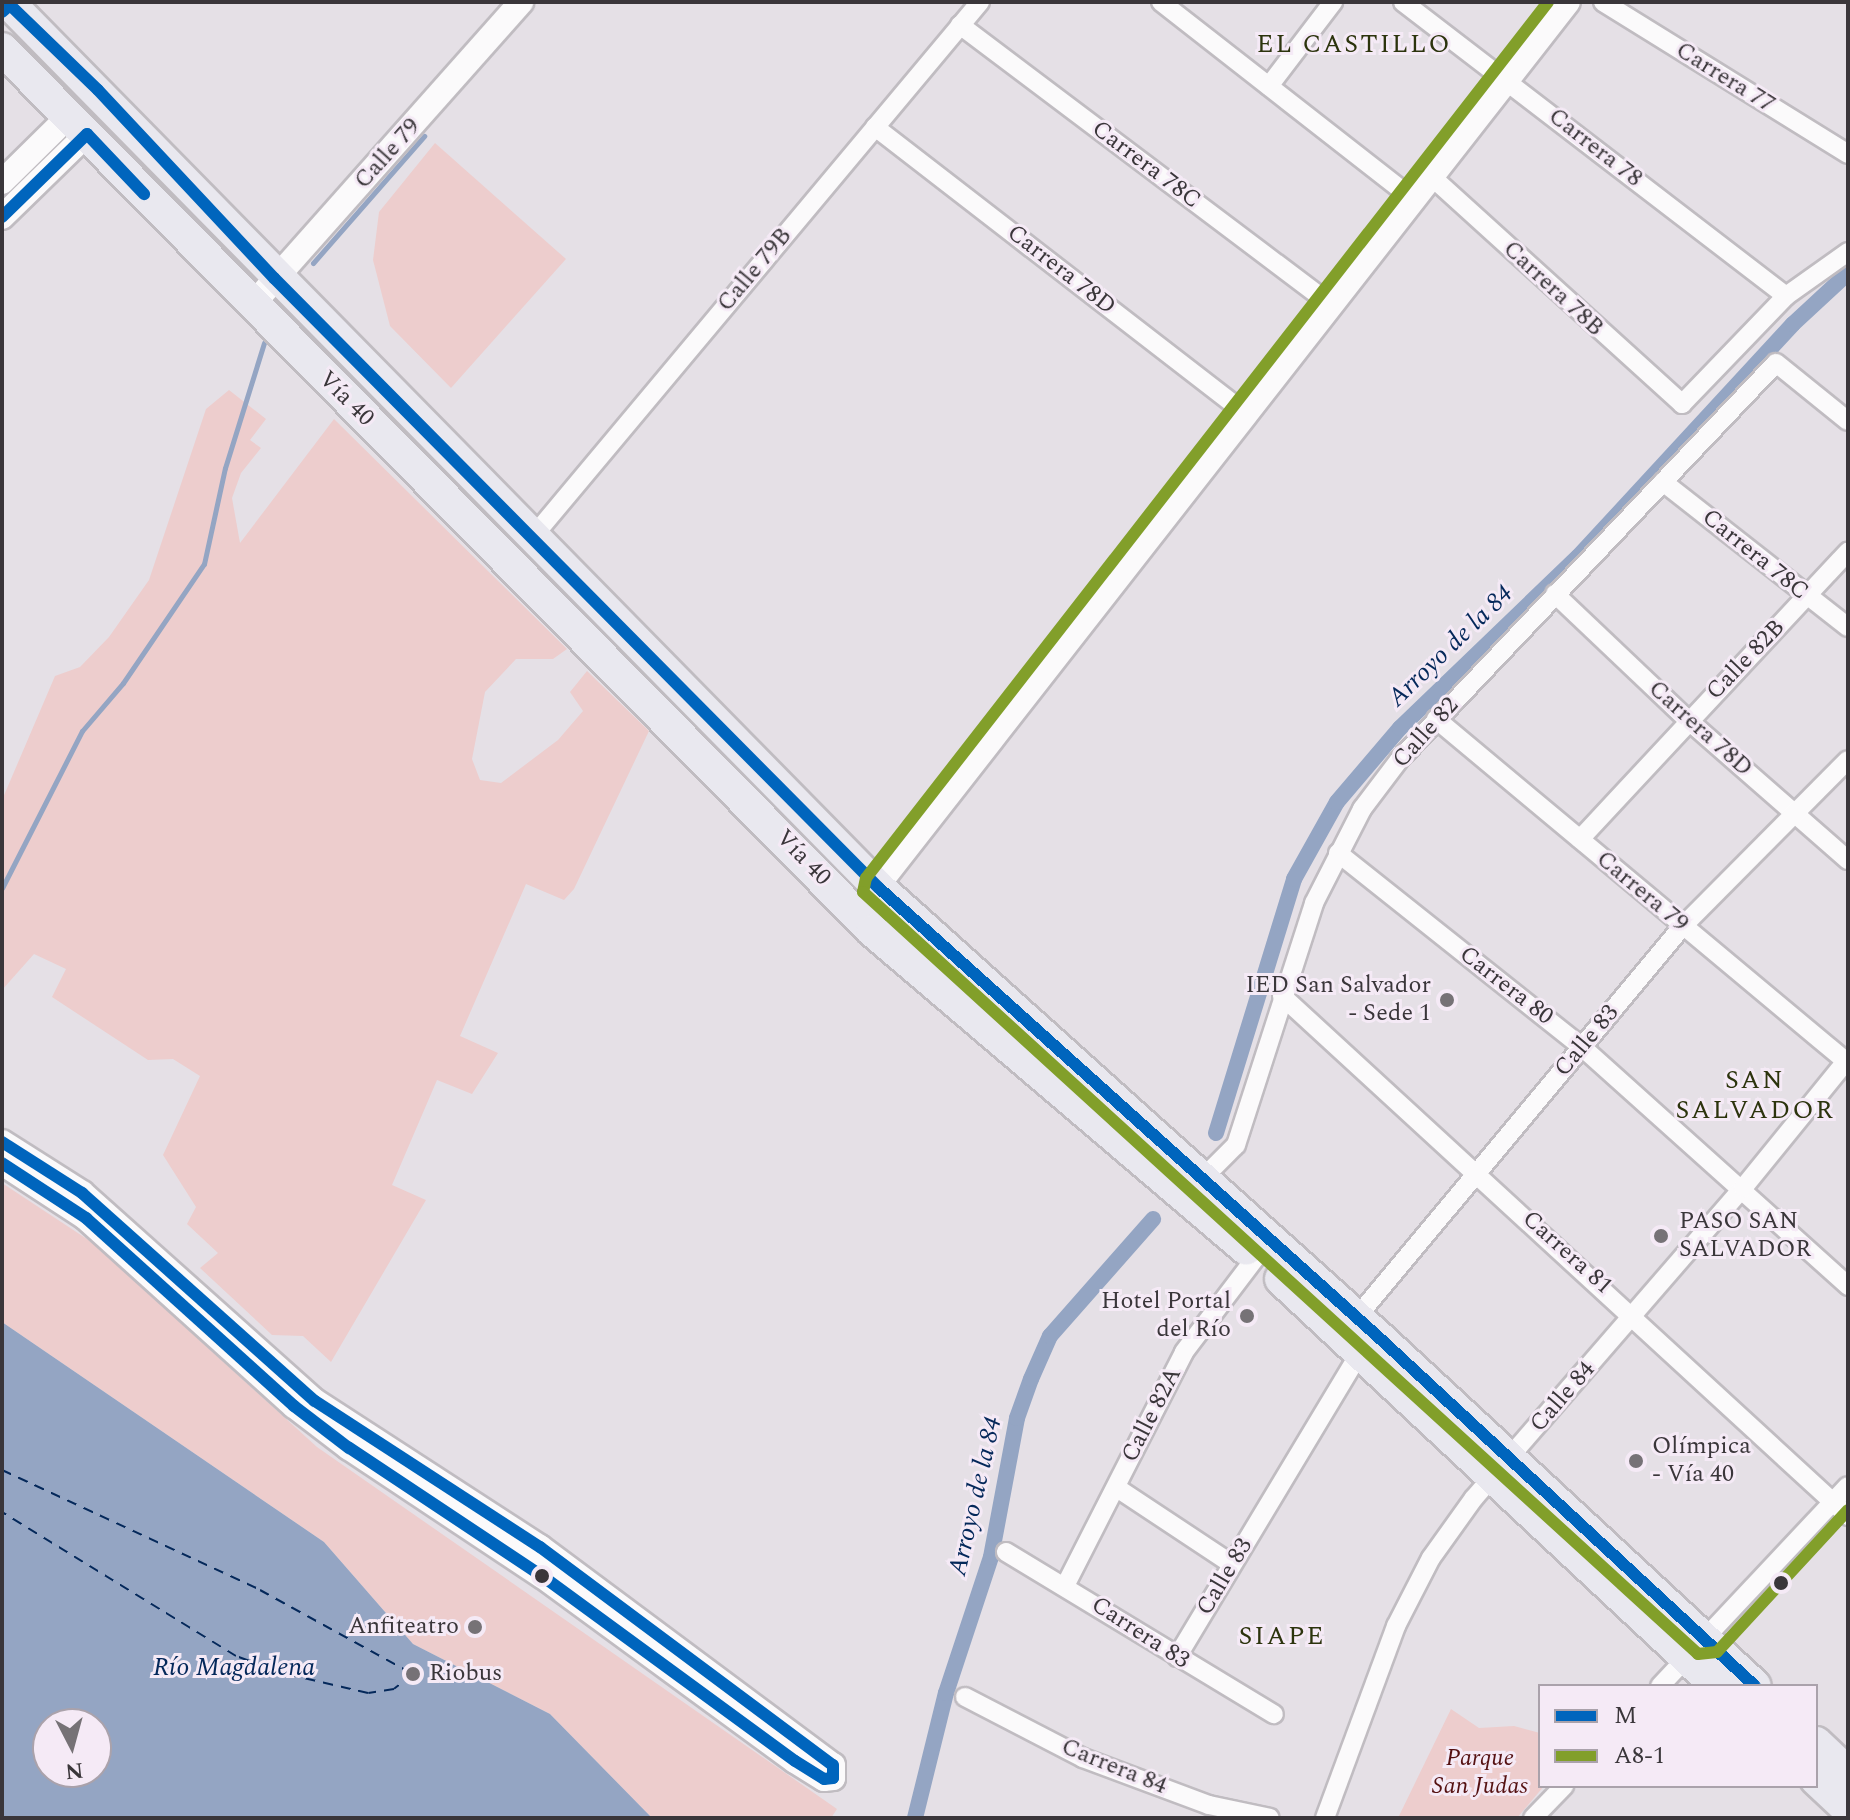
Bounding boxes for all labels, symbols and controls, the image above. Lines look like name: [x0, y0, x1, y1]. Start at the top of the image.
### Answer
district label: EL CASTILLO: [1257, 29, 1451, 61]
street label: Carrera 77: [1670, 36, 1780, 120]
street label: Carrera 78: [1542, 102, 1648, 194]
street label: Calle 79: [349, 113, 427, 195]
street label: Carrera 78C: [1086, 115, 1206, 215]
street label: Carrera 78D: [1001, 219, 1121, 321]
street label: Calle 79B: [712, 222, 798, 318]
street label: Carrera 78B: [1497, 235, 1609, 343]
street label: Vía 40: [312, 365, 380, 433]
street label: Carrera 78C: [1696, 503, 1814, 607]
water label: Arroyo de la 84: [1382, 578, 1520, 714]
street label: Calle 82B: [1701, 614, 1791, 706]
street label: Carrera 78D: [1642, 675, 1758, 783]
street label: Calle 82: [1387, 692, 1465, 774]
street label: Vía 40: [769, 824, 837, 892]
street label: Carrera 79: [1590, 845, 1694, 939]
street label: Carrera 80: [1453, 940, 1559, 1032]
place label: IED San Salvador - Sede 1: [1245, 972, 1431, 1028]
marker: IED San Salvador - Sede 1: [1438, 991, 1456, 1009]
street label: Calle 83: [1549, 999, 1625, 1083]
district label: SAN SALVADOR: [1675, 1065, 1835, 1126]
street label: Carrera 81: [1516, 1205, 1618, 1301]
place label: PASO SAN SALVADOR: [1679, 1208, 1811, 1264]
marker: PASO SAN SALVADOR: [1650, 1225, 1672, 1247]
place label: Hotel Portal del Río: [1101, 1288, 1231, 1344]
marker: Hotel Portal del Río: [1238, 1307, 1256, 1325]
street label: Calle 84: [1524, 1356, 1602, 1438]
street label: Calle 82A: [1116, 1363, 1188, 1467]
water label: Arroyo de la 84: [943, 1413, 1009, 1579]
place label: Olímpica - Vía 40: [1652, 1433, 1751, 1489]
marker: Olímpica - Vía 40: [1627, 1452, 1645, 1470]
street label: Calle 83: [1191, 1533, 1259, 1621]
unlabelled marker: [534, 1568, 550, 1584]
unlabelled marker: [1773, 1575, 1789, 1591]
street label: Carrera 83: [1085, 1591, 1195, 1675]
place label: Anfiteatro: [348, 1613, 459, 1641]
marker: Anfiteatro: [466, 1618, 484, 1636]
district label: SIAPE: [1239, 1621, 1325, 1653]
water label: Río Magdalena: [153, 1652, 315, 1684]
place label: Riobus: [429, 1660, 502, 1688]
marker: Riobus: [404, 1665, 422, 1683]
legend: [1538, 1684, 1818, 1788]
text: M: [1614, 1698, 1637, 1734]
north arrow: [32, 1708, 112, 1788]
street label: Carrera 84: [1057, 1733, 1171, 1801]
text: A8-1: [1614, 1738, 1665, 1774]
park label: Parque San Judas: [1432, 1745, 1528, 1801]
text: N: [64, 1753, 85, 1788]

